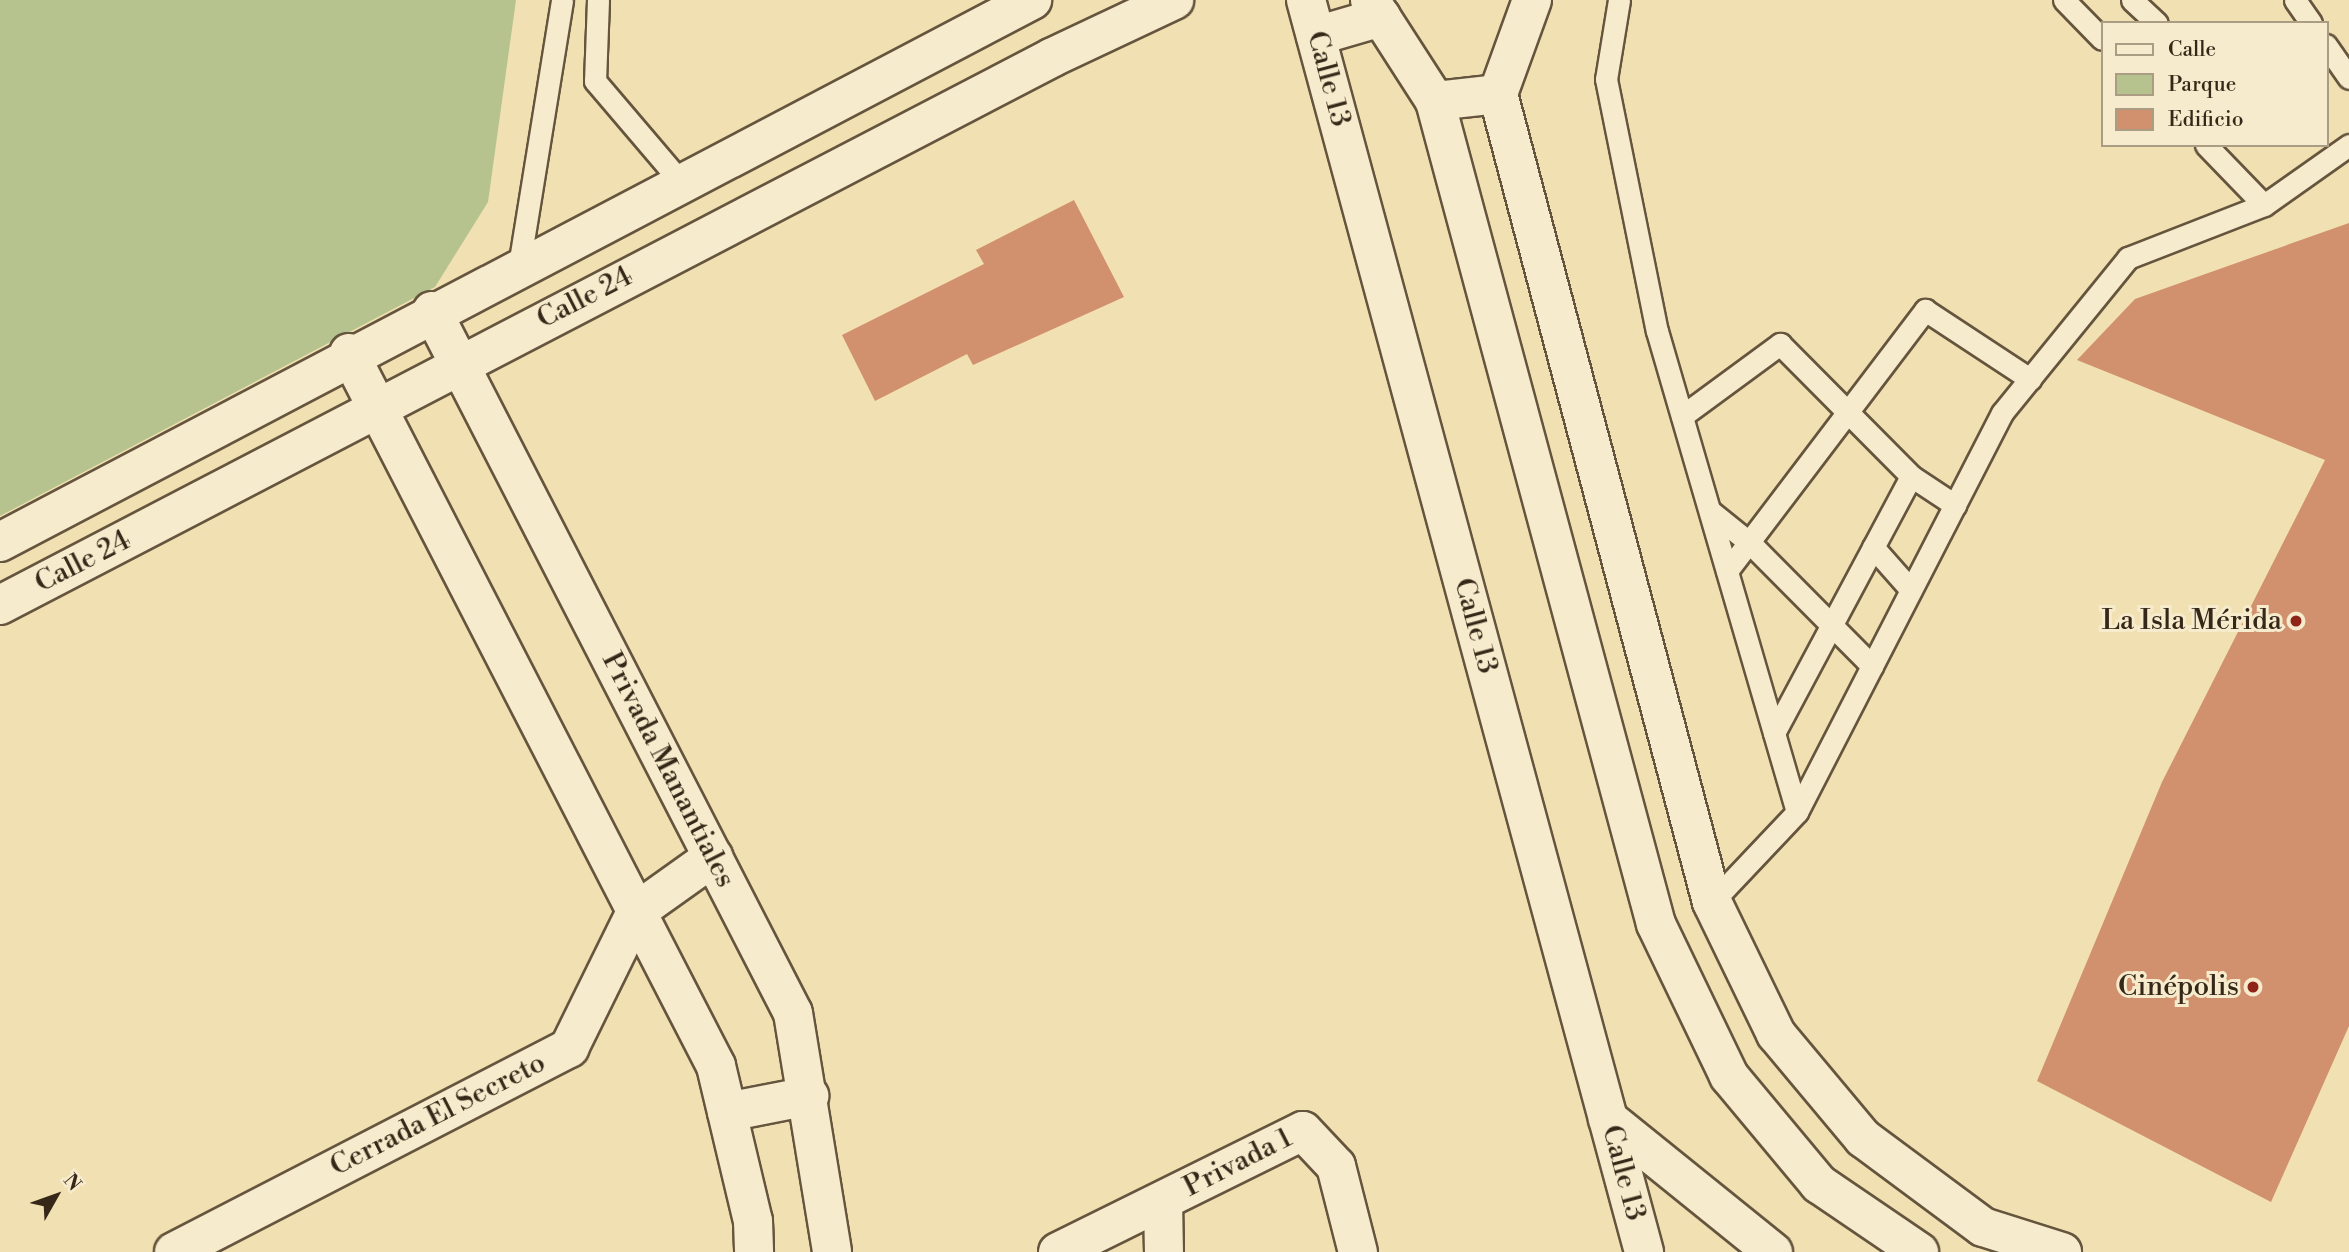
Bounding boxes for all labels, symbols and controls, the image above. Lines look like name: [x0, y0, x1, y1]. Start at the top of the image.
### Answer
legend: [2100, 21, 2328, 147]
street label: Calle 13: [1299, 28, 1357, 130]
text: Calle: [2168, 37, 2216, 63]
text: Parque: [2168, 72, 2236, 98]
text: Edificio: [2168, 107, 2244, 133]
street label: Calle 24: [532, 260, 638, 336]
street label: Calle 24: [30, 524, 136, 600]
street label: Calle 13: [1446, 575, 1504, 677]
place label: La Isla Mérida: [2102, 604, 2282, 638]
marker: La Isla Mérida: [2288, 613, 2304, 629]
street label: Privada Manantiales: [594, 647, 742, 893]
place label: Cinépolis: [2118, 970, 2239, 1004]
marker: Cinépolis: [2245, 979, 2261, 995]
street label: Cerrada El Secreto: [325, 1046, 551, 1184]
street label: Privada 1: [1178, 1121, 1298, 1205]
street label: Calle 13: [1594, 1122, 1652, 1224]
north arrow: [21, 1161, 91, 1231]
text: N: [58, 1169, 86, 1196]

